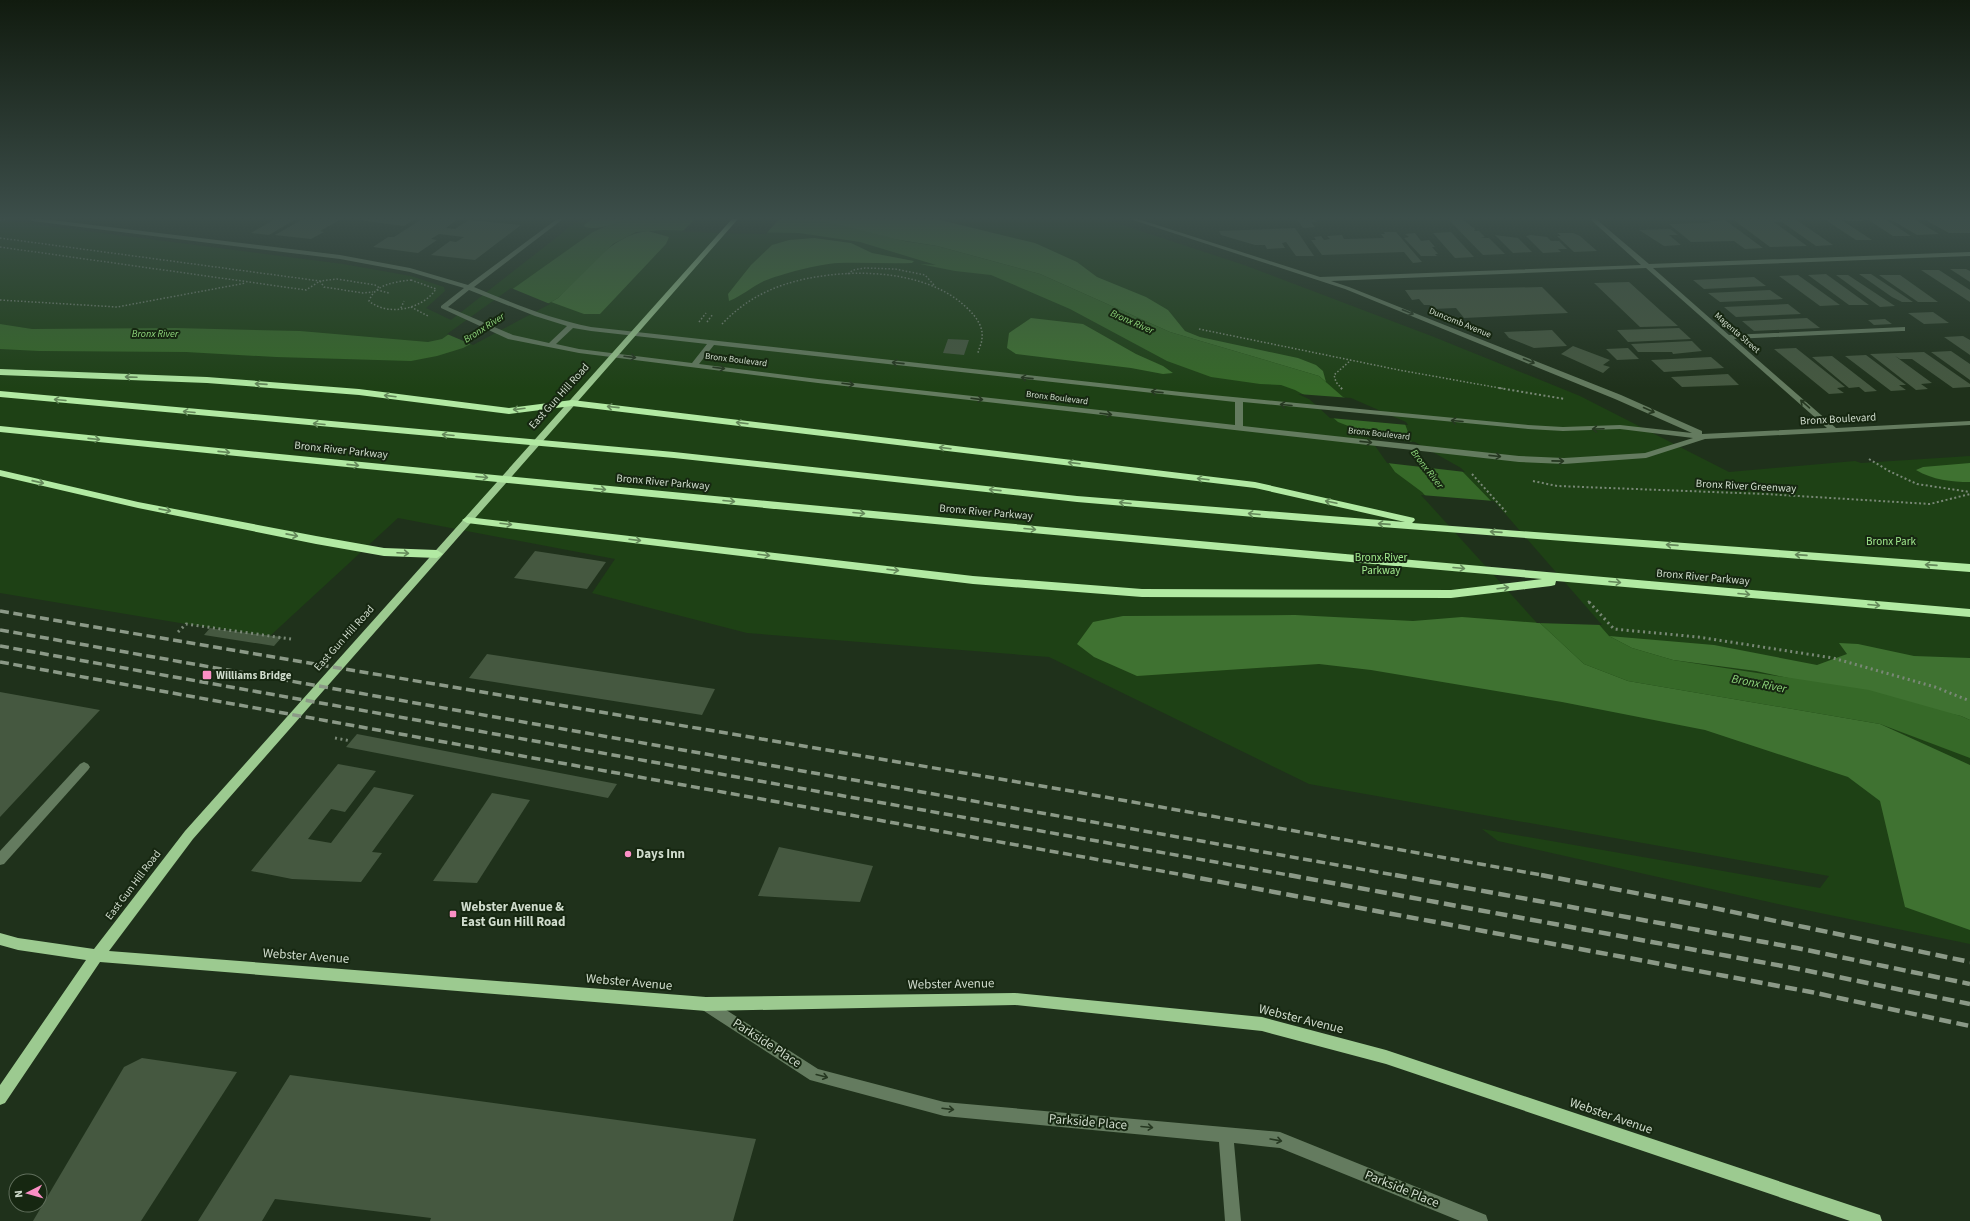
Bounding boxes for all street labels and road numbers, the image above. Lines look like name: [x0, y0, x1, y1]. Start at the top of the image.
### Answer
street label: Duncomb Avenue: [1427, 305, 1494, 342]
street label: Magenta Street: [1711, 310, 1763, 356]
street label: Bronx Boulevard: [704, 350, 768, 370]
street label: East Gun Hill Road: [525, 360, 593, 432]
street label: Bronx Boulevard: [1025, 388, 1089, 408]
street label: Bronx Boulevard: [1800, 410, 1876, 428]
street label: Bronx Boulevard: [1347, 424, 1411, 444]
street label: Bronx River Parkway: [294, 438, 388, 462]
street label: Bronx River Parkway: [616, 470, 710, 494]
street label: Bronx River Greenway: [1695, 476, 1797, 496]
street label: Bronx River Parkway: [939, 500, 1033, 524]
street label: Bronx River Parkway: [1656, 565, 1750, 589]
street label: East Gun Hill Road: [310, 602, 378, 674]
street label: East Gun Hill Road: [102, 847, 164, 923]
street label: Webster Avenue: [262, 944, 350, 968]
street label: Webster Avenue: [585, 969, 673, 995]
street label: Webster Avenue: [907, 974, 995, 994]
street label: Webster Avenue: [1257, 1000, 1345, 1038]
street label: Parkside Place: [729, 1014, 805, 1072]
street label: Webster Avenue: [1567, 1093, 1655, 1139]
street label: Parkside Place: [1048, 1110, 1128, 1134]
street label: Parkside Place: [1362, 1166, 1442, 1212]

